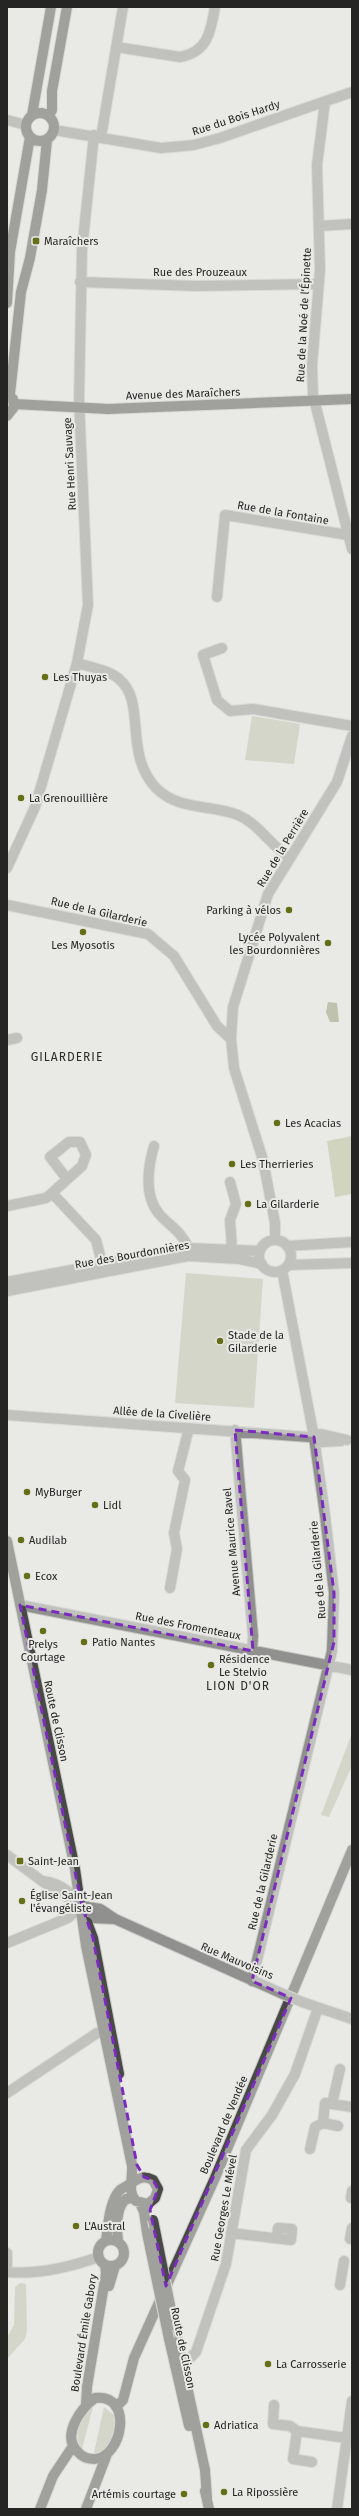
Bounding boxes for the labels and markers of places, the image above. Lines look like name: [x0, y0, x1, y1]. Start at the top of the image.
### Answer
place label: Maraîchers: [44, 235, 98, 248]
marker: Maraîchers: [31, 236, 41, 246]
place label: Les Thuyas: [53, 671, 107, 684]
marker: Les Thuyas: [40, 672, 50, 682]
place label: La Grenouillière: [29, 792, 108, 805]
marker: La Grenouillière: [16, 793, 26, 803]
place label: Parking à vélos: [206, 904, 281, 917]
marker: Parking à vélos: [284, 905, 294, 915]
marker: Les Myosotis: [78, 927, 88, 937]
place label: Lycée Polyvalent les Bourdonnières: [229, 931, 320, 957]
marker: Lycée Polyvalent les Bourdonnières: [323, 938, 333, 948]
place label: Les Myosotis: [51, 939, 115, 952]
place label: Les Acacias: [285, 1117, 341, 1130]
marker: Les Acacias: [272, 1118, 282, 1128]
place label: Les Therrieries: [240, 1158, 313, 1171]
marker: Les Therrieries: [227, 1159, 237, 1169]
place label: La Gilarderie: [256, 1198, 319, 1211]
marker: La Gilarderie: [243, 1199, 253, 1209]
place label: Stade de la Gilarderie: [228, 1329, 284, 1355]
marker: Stade de la Gilarderie: [215, 1336, 225, 1346]
place label: MyBurger: [35, 1486, 83, 1499]
marker: MyBurger: [22, 1487, 32, 1497]
place label: Lidl: [103, 1499, 121, 1512]
marker: Lidl: [90, 1500, 100, 1510]
place label: Audilab: [29, 1534, 67, 1547]
marker: Audilab: [16, 1535, 26, 1545]
place label: Ecox: [35, 1570, 58, 1583]
marker: Ecox: [22, 1571, 32, 1581]
marker: Prelys Courtage: [38, 1626, 48, 1636]
place label: Patio Nantes: [92, 1636, 155, 1649]
marker: Patio Nantes: [79, 1637, 89, 1647]
place label: Prelys Courtage: [21, 1638, 65, 1664]
place label: Résidence Le Stelvio: [219, 1653, 270, 1679]
marker: Résidence Le Stelvio: [206, 1660, 216, 1670]
place label: Saint-Jean: [28, 1855, 79, 1868]
marker: Saint-Jean: [15, 1856, 25, 1866]
place label: Église Saint-Jean l'évangéliste: [30, 1888, 113, 1915]
marker: Église Saint-Jean l'évangéliste: [17, 1896, 27, 1906]
place label: L'Austral: [84, 2220, 125, 2233]
marker: L'Austral: [71, 2221, 81, 2231]
place label: La Carrosserie: [276, 2358, 346, 2371]
marker: La Carrosserie: [263, 2359, 273, 2369]
place label: Adriatica: [214, 2419, 258, 2432]
marker: Adriatica: [201, 2420, 211, 2430]
place label: La Ripossière: [232, 2486, 298, 2499]
marker: La Ripossière: [219, 2487, 229, 2497]
place label: Artémis courtage: [92, 2488, 176, 2501]
marker: Artémis courtage: [179, 2489, 189, 2499]

